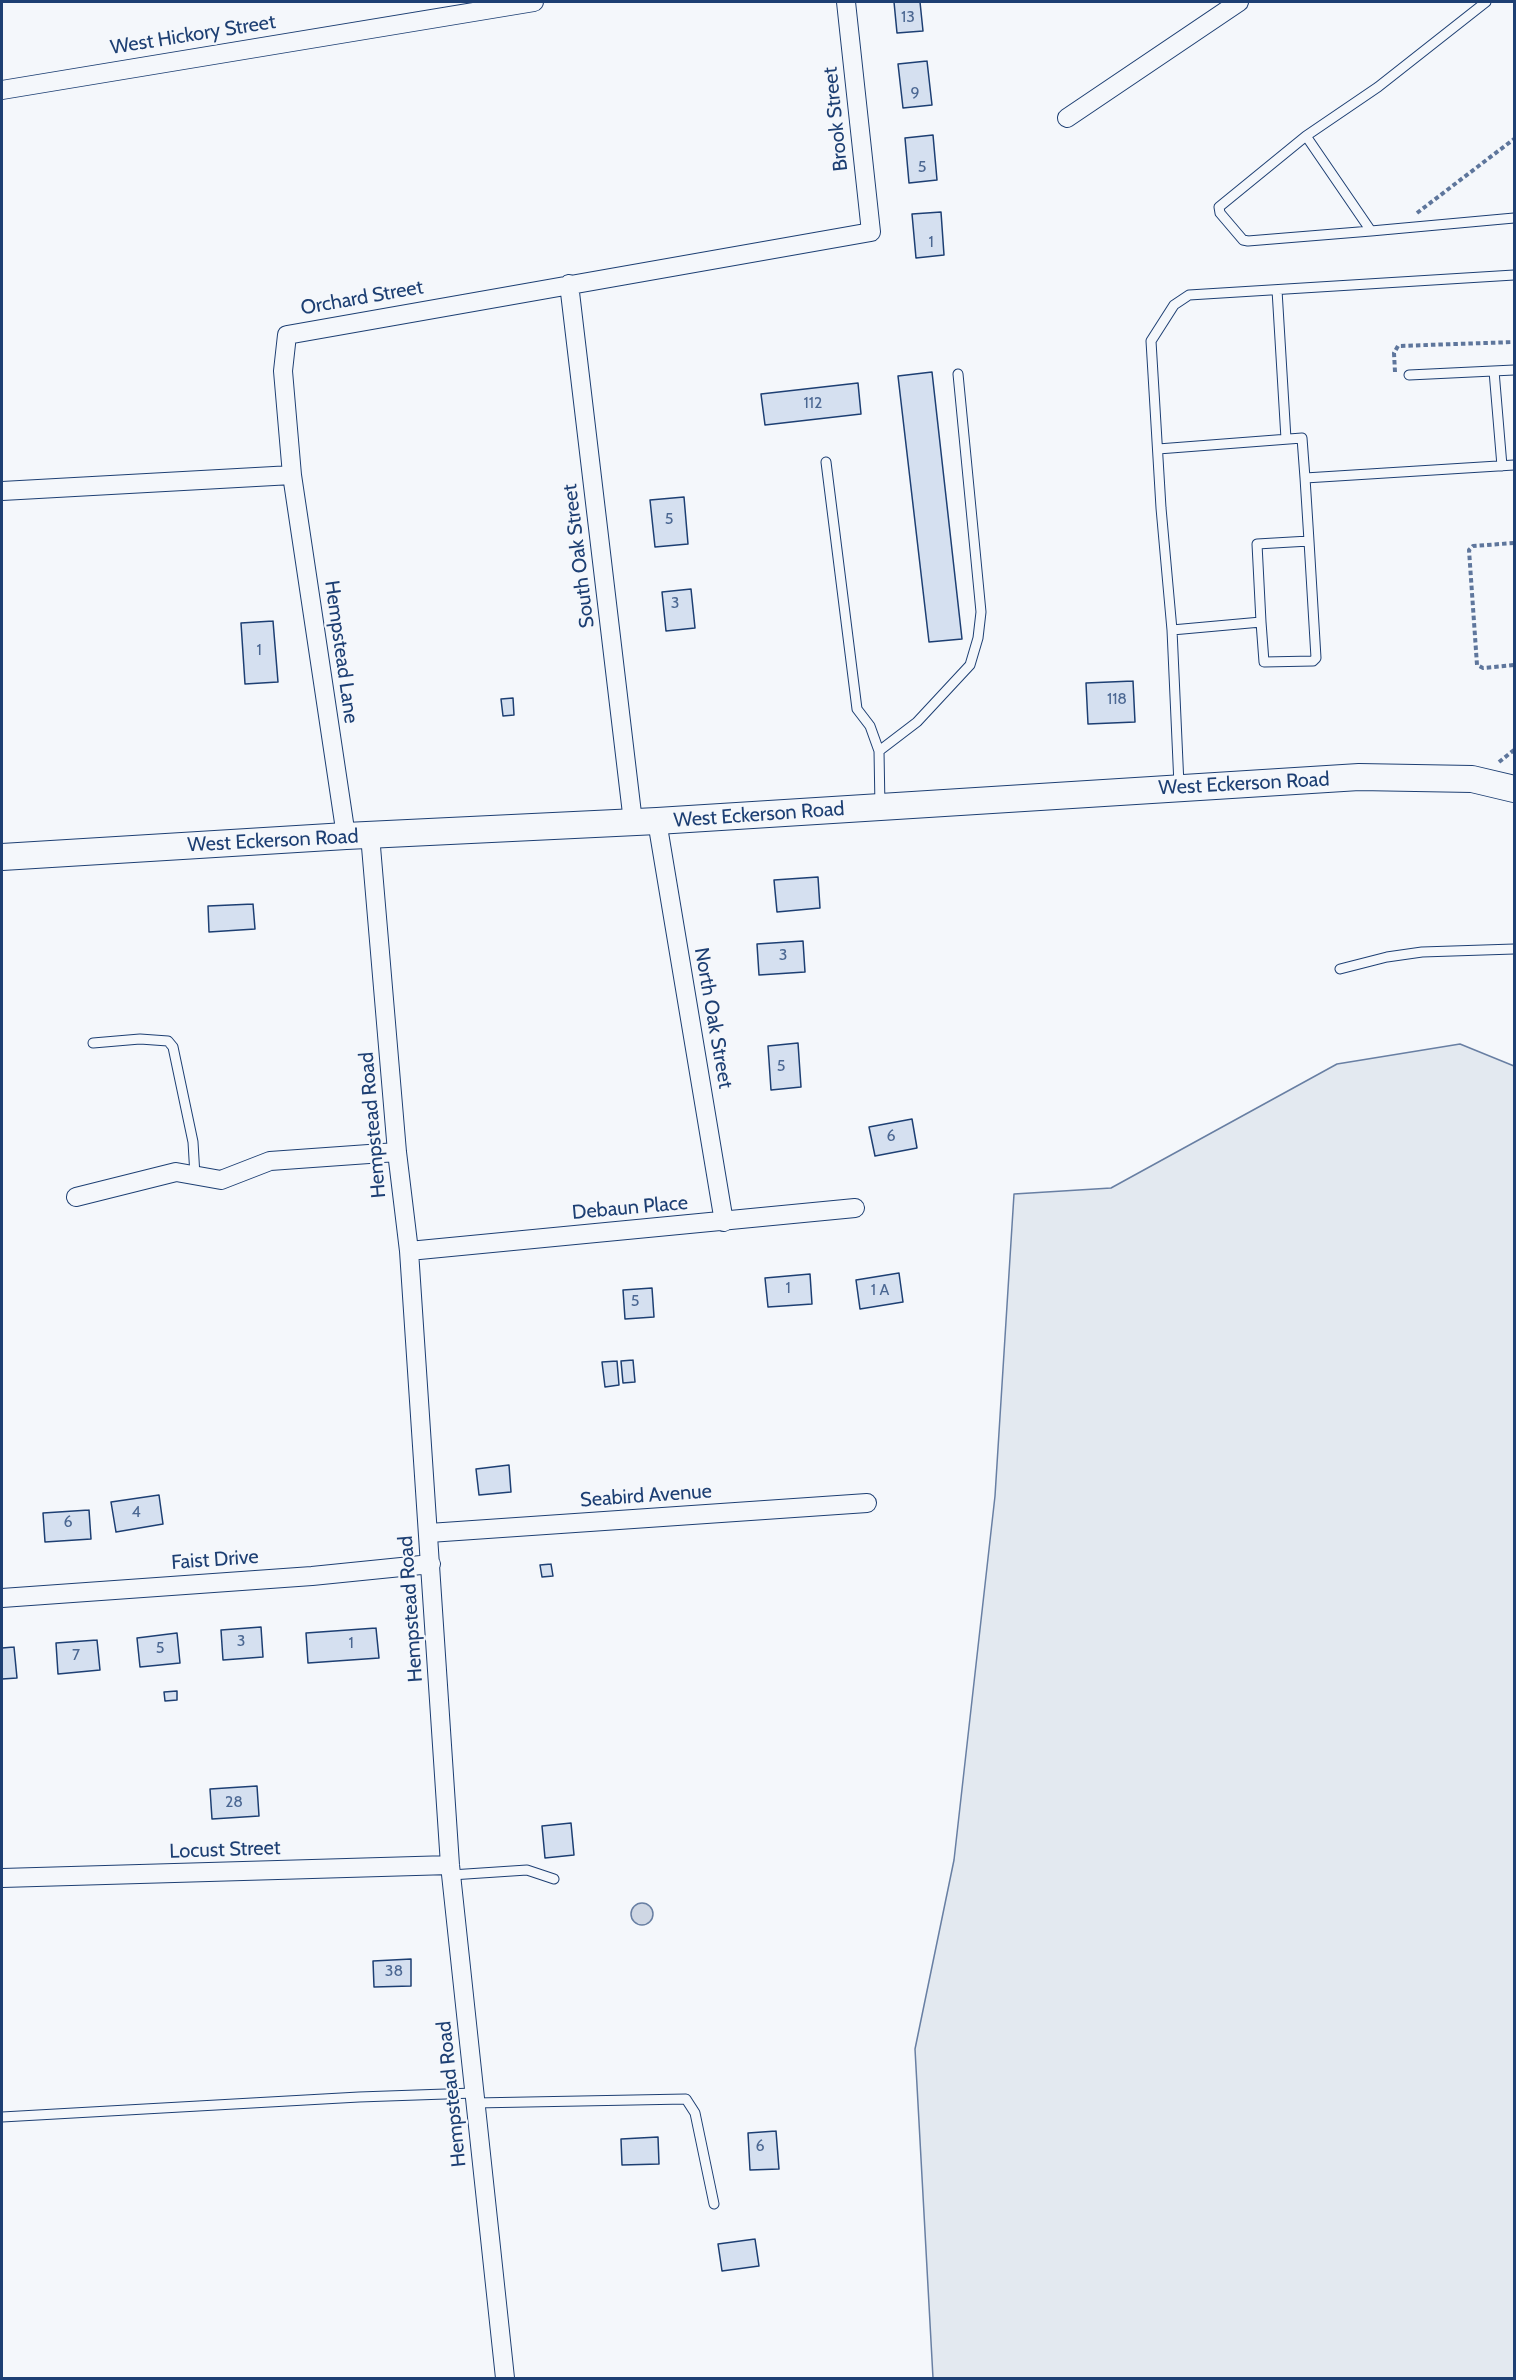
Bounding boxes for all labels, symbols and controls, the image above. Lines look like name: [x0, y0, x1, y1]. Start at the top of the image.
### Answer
house number: 13: [901, 7, 915, 27]
street label: West Hickory Street: [109, 10, 277, 60]
street label: Brook Street: [819, 66, 853, 172]
house number: 9: [910, 83, 920, 103]
house number: 5: [918, 157, 926, 177]
house number: 1: [928, 232, 934, 252]
street label: Orchard Street: [299, 275, 425, 321]
house number: 112: [804, 393, 822, 413]
street label: South Oak Street: [558, 483, 600, 629]
house number: 5: [665, 509, 673, 529]
street label: Hempstead Lane: [319, 579, 363, 725]
house number: 3: [671, 593, 679, 613]
house number: 1: [256, 640, 262, 660]
house number: 118: [1107, 689, 1127, 709]
street label: West Eckerson Road: [1158, 768, 1330, 800]
street label: West Eckerson Road: [673, 797, 845, 833]
street label: West Eckerson Road: [187, 825, 359, 857]
house number: 3: [779, 945, 787, 965]
street label: North Oak Street: [689, 946, 737, 1090]
street label: Hempstead Road: [355, 1051, 391, 1199]
house number: 5: [777, 1056, 785, 1076]
house number: 6: [886, 1126, 896, 1146]
street label: Debaun Place: [571, 1191, 689, 1225]
house number: 1: [785, 1278, 791, 1298]
house number: 1 A: [871, 1280, 889, 1300]
house number: 5: [631, 1291, 639, 1311]
street label: Seabird Avenue: [579, 1479, 713, 1513]
house number: 4: [131, 1502, 141, 1522]
house number: 6: [63, 1512, 73, 1532]
street label: Hempstead Road: [394, 1535, 428, 1683]
street label: Faist Drive: [170, 1545, 260, 1575]
house number: 3: [237, 1631, 245, 1651]
house number: 1: [348, 1633, 354, 1653]
house number: 5: [156, 1638, 164, 1658]
house number: 7: [72, 1645, 80, 1665]
house number: 28: [225, 1792, 243, 1812]
street label: Locust Street: [169, 1836, 281, 1864]
house number: 38: [385, 1961, 403, 1981]
street label: Hempstead Road: [432, 2020, 472, 2168]
house number: 6: [755, 2136, 765, 2156]

